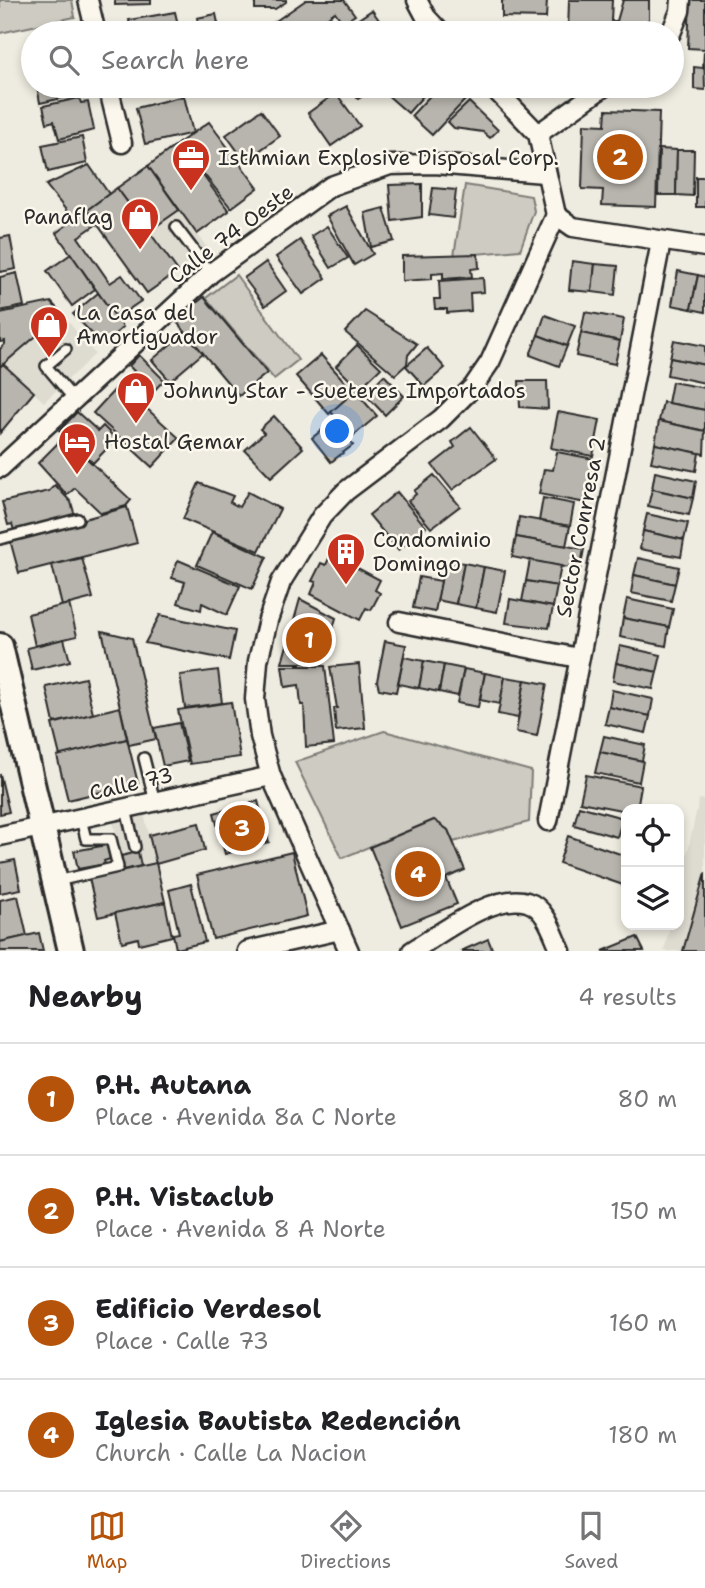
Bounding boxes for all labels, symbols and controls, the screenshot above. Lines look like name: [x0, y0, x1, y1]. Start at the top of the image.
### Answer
search box: [21, 21, 684, 98]
icon: search: [45, 41, 83, 79]
text: Search here: [101, 42, 250, 77]
pin: 2: [597, 131, 643, 183]
office icon: Isthmian Explosive Disposal Corp.: [170, 137, 212, 192]
place label: Isthmian Explosive Disposal Corp.: [218, 144, 559, 172]
street label: Calle 74 Oeste: [163, 178, 299, 290]
shop icon: Panaflag: [119, 196, 161, 251]
place label: Panaflag: [23, 203, 113, 231]
place label: La Casa del Amortiguador: [76, 299, 218, 351]
shop icon: La Casa del Amortiguador: [28, 304, 70, 359]
shop icon: Johnny Star - Sueteres Importados: [115, 370, 157, 425]
place label: Johnny Star - Sueteres Importados: [163, 377, 526, 405]
your location: [320, 414, 354, 448]
hotel icon: Hostal Gemar: [56, 421, 98, 476]
place label: Hostal Gemar: [104, 428, 245, 456]
street label: Sector Conrresa 2: [550, 434, 612, 620]
place label: Condominio Domingo: [373, 526, 491, 578]
building icon: Condominio Domingo: [325, 531, 367, 586]
pin: 1: [286, 614, 332, 666]
street label: Calle 73: [86, 761, 176, 807]
pin: 3: [219, 802, 265, 854]
map controls: [621, 804, 684, 930]
button: locate: [621, 804, 684, 867]
pin: 4: [395, 848, 441, 900]
button: layers: [621, 867, 684, 930]
text: Nearby: [28, 976, 143, 1017]
text: 4 results: [578, 982, 677, 1012]
text: P.H. Autana: [95, 1067, 251, 1102]
text: 1: [46, 1084, 56, 1114]
text: 80 m: [618, 1084, 677, 1114]
text: Place · Avenida 8a C Norte: [95, 1102, 397, 1132]
text: P.H. Vistaclub: [95, 1179, 274, 1214]
text: 2: [43, 1196, 59, 1226]
text: 150 m: [610, 1196, 677, 1226]
text: Place · Avenida 8 A Norte: [95, 1214, 386, 1244]
text: Edificio Verdesol: [95, 1291, 321, 1326]
text: 3: [43, 1308, 59, 1338]
text: 160 m: [609, 1308, 677, 1338]
text: Place · Calle 73: [95, 1326, 269, 1356]
text: Iglesia Bautista Redención: [95, 1403, 461, 1438]
text: 4: [43, 1420, 59, 1450]
text: 180 m: [608, 1420, 677, 1450]
text: Church · Calle La Nacion: [95, 1438, 367, 1468]
tab: Map: [87, 1507, 127, 1574]
tab: Directions: [301, 1507, 391, 1574]
tab: Saved: [564, 1507, 618, 1574]

